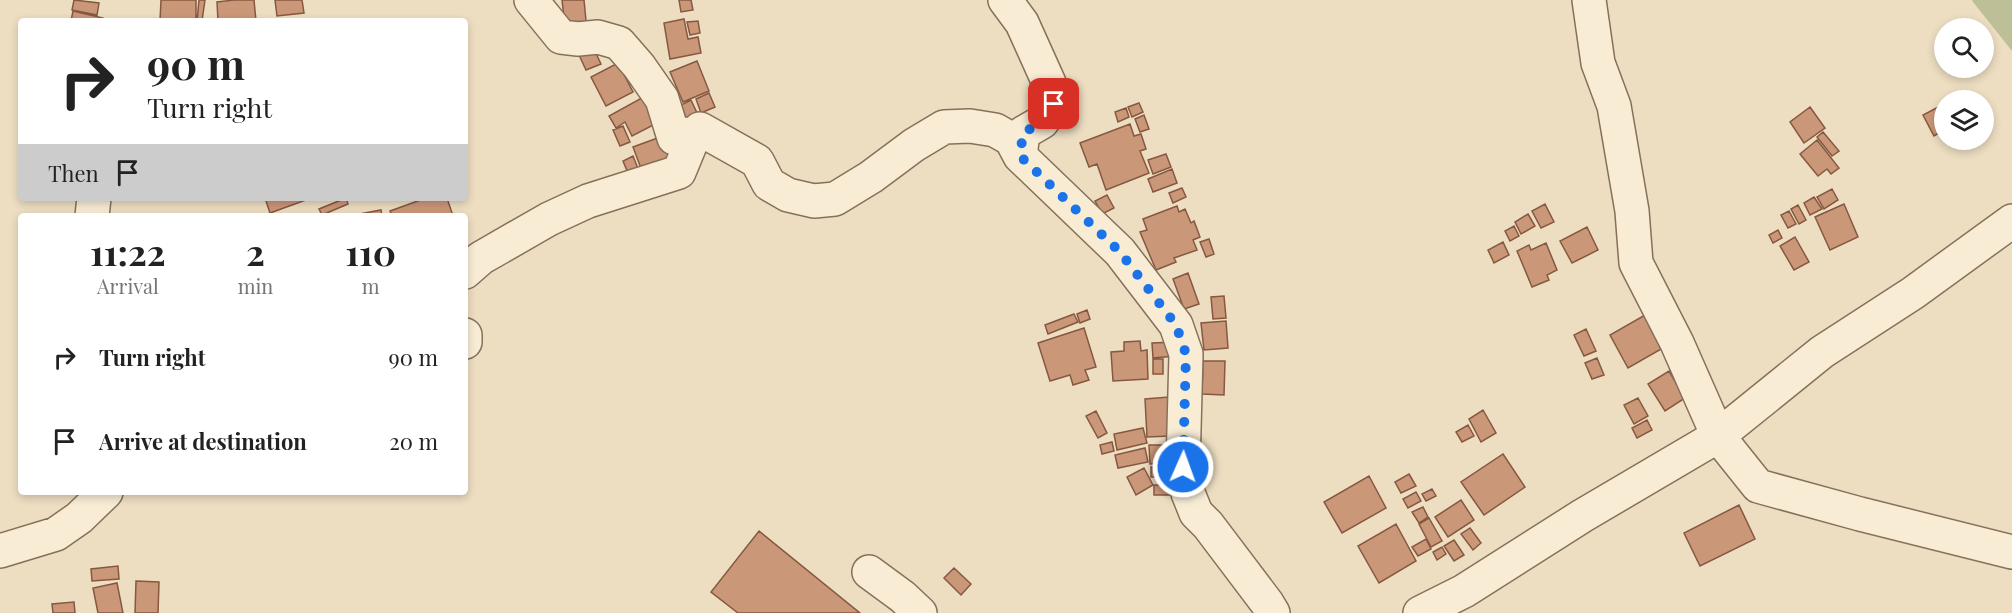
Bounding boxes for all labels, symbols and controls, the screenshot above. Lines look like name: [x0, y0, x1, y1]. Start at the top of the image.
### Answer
map controls: [1934, 18, 1994, 150]
button: search: [1934, 18, 1994, 78]
text: 90 m: [147, 35, 245, 91]
icon: right: [48, 42, 126, 120]
pin: [1028, 78, 1079, 129]
icon: arrive: [1037, 87, 1070, 120]
text: Turn right: [147, 89, 272, 125]
button: layers: [1934, 90, 1994, 150]
icon: arrive: [111, 156, 144, 189]
text: Then: [48, 158, 99, 188]
text: 11:22: [90, 227, 166, 275]
text: 2: [246, 227, 265, 275]
text: 110: [345, 227, 396, 275]
text: Arrival: [97, 272, 159, 299]
text: min: [238, 272, 273, 299]
text: m: [362, 272, 379, 299]
icon: right: [48, 341, 81, 374]
text: Turn right: [99, 342, 205, 372]
text: 90 m: [389, 342, 438, 372]
icon: arrive: [48, 425, 81, 458]
text: Arrive at destination: [99, 426, 307, 456]
text: 20 m: [389, 426, 438, 456]
position arrow: [1151, 435, 1215, 499]

